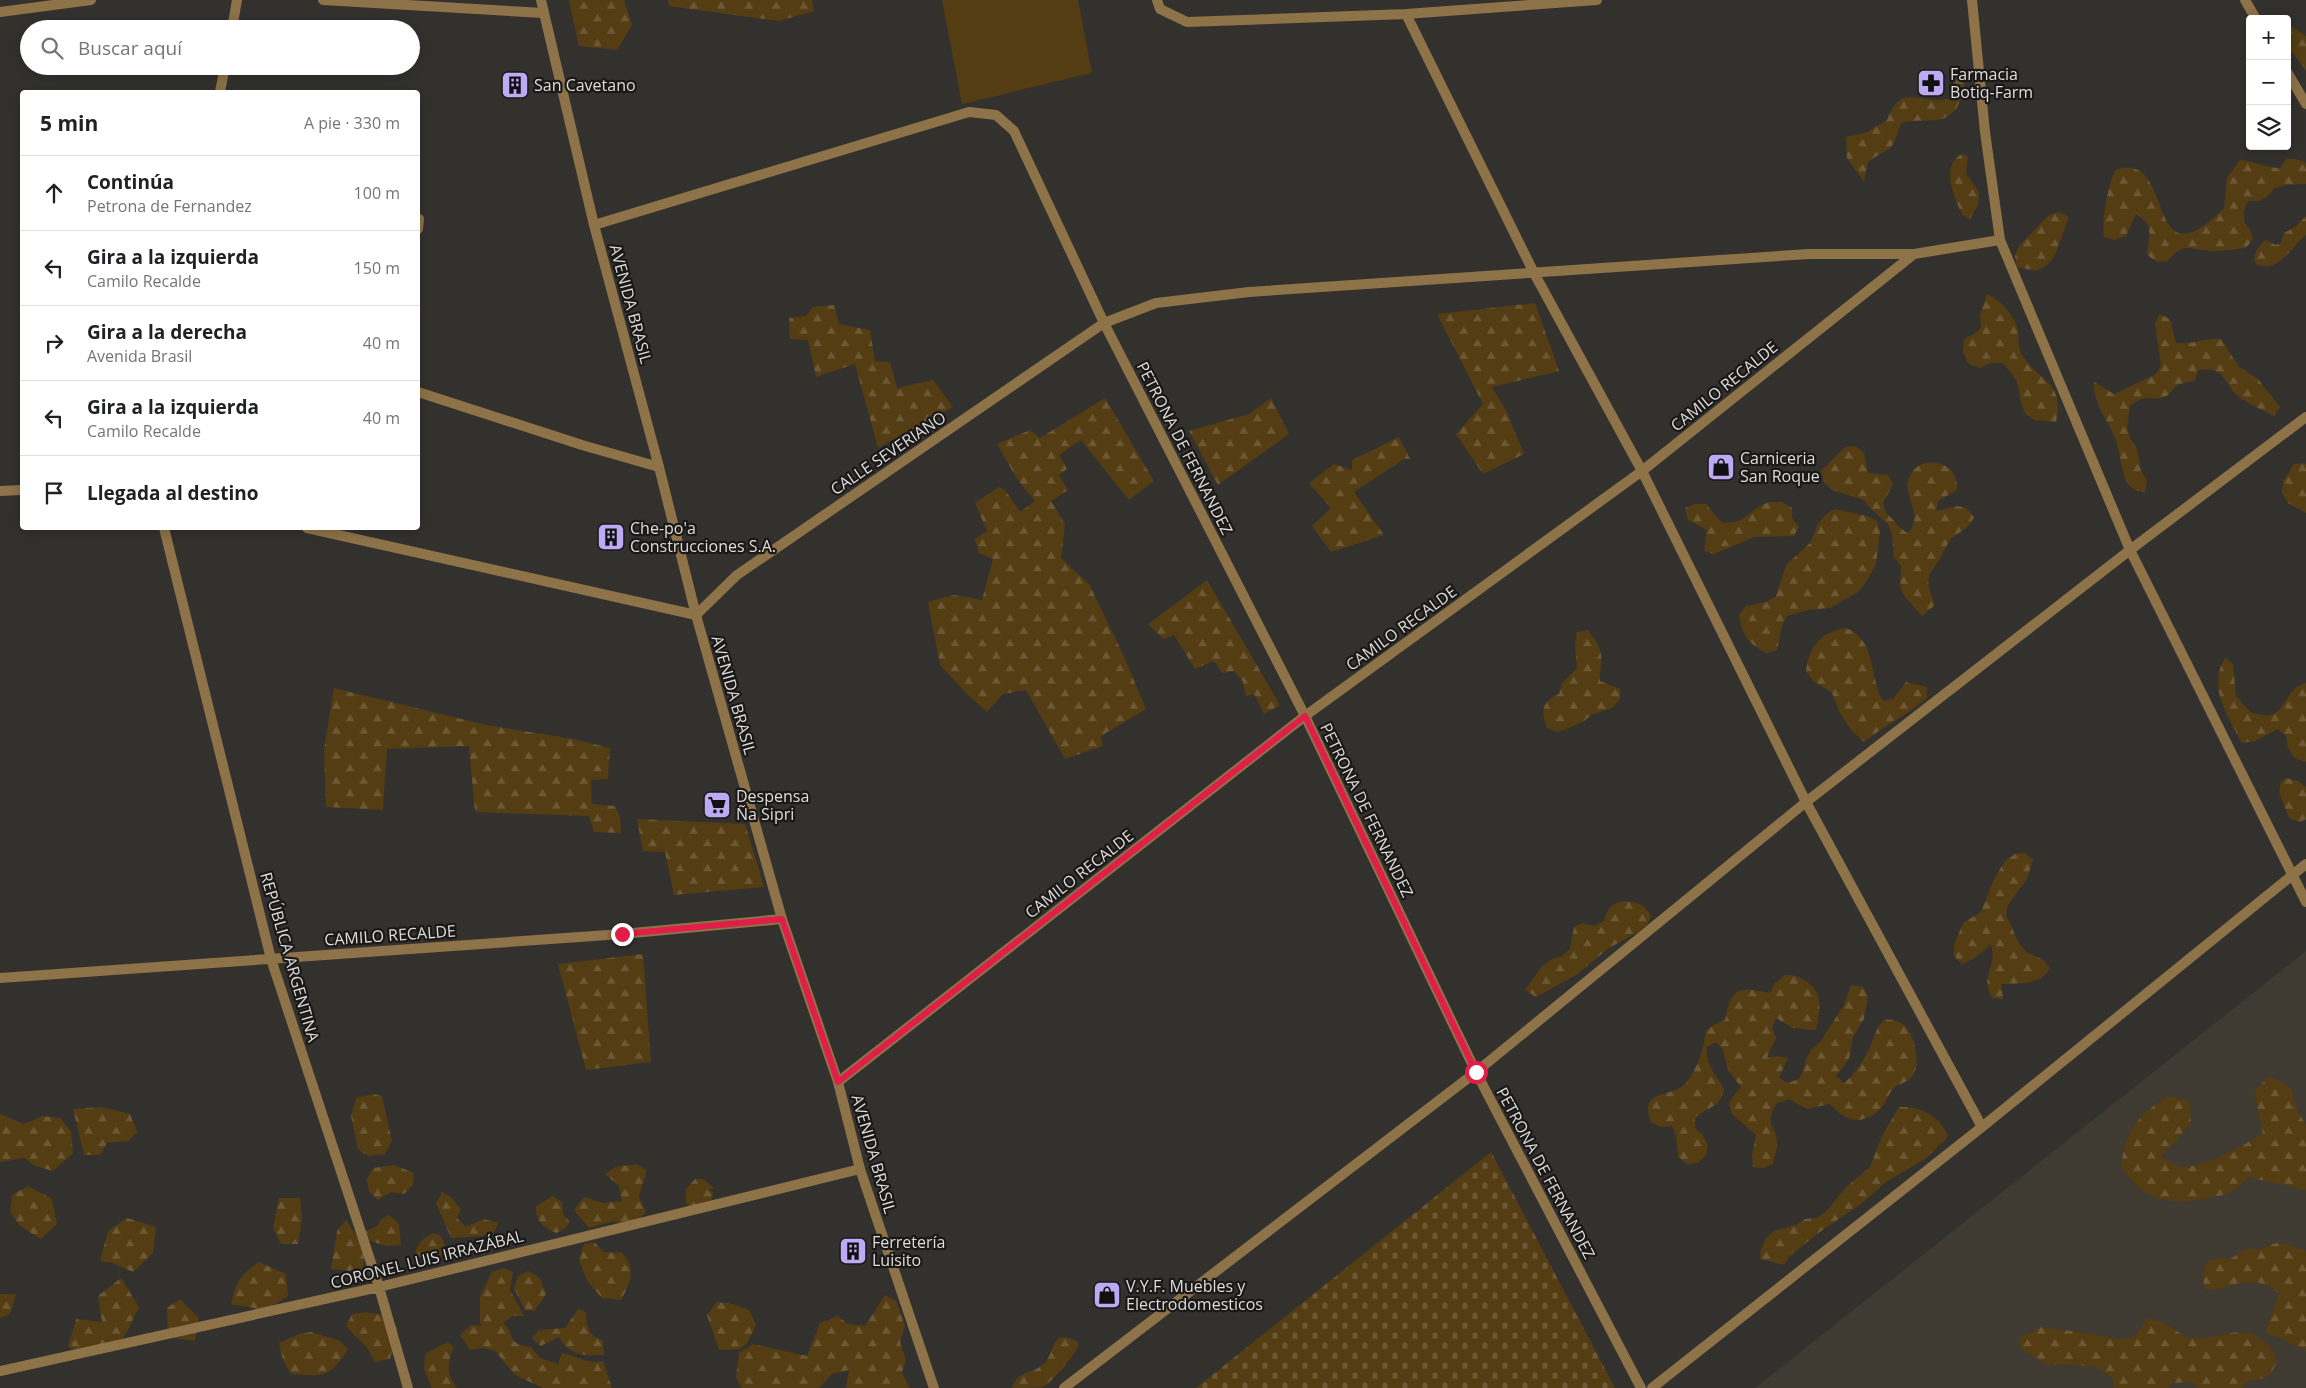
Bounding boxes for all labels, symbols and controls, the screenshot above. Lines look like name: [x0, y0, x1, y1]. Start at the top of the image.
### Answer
map controls: [2246, 15, 2291, 150]
button: +: [2246, 15, 2291, 60]
search box: [20, 20, 420, 75]
icon: search: [38, 34, 66, 62]
text: Buscar aquí: [78, 35, 182, 61]
button: −: [2246, 60, 2291, 105]
place label: Farmacia Botiq-Farm: [1950, 63, 2033, 103]
pharmacy icon: Farmacia Botiq-Farm: [1916, 68, 1946, 98]
building icon: San Cavetano: [500, 70, 530, 100]
place label: San Cavetano: [534, 74, 636, 96]
button: layers: [2246, 105, 2291, 150]
text: 5 min: [40, 109, 98, 137]
text: A pie · 330 m: [304, 112, 400, 134]
text: Continúa: [87, 169, 174, 195]
icon: ahead: [40, 179, 68, 207]
text: 100 m: [354, 182, 400, 204]
text: Petrona de Fernandez: [87, 195, 252, 217]
street label: AVENIDA BRASIL: [604, 242, 658, 366]
text: Gira a la izquierda: [87, 244, 259, 270]
icon: left: [40, 254, 68, 282]
text: 150 m: [354, 257, 400, 279]
text: Camilo Recalde: [87, 270, 201, 292]
text: Gira a la derecha: [87, 319, 247, 345]
icon: right: [40, 329, 68, 357]
text: 40 m: [363, 332, 400, 354]
street label: CAMILO RECALDE: [1666, 336, 1782, 436]
text: Avenida Brasil: [87, 345, 192, 367]
street label: PETRONA DE FERNANDEZ: [1132, 358, 1238, 538]
text: Gira a la izquierda: [87, 394, 259, 420]
icon: left: [40, 404, 68, 432]
street label: CALLE SEVERIANO: [826, 406, 950, 500]
text: 40 m: [363, 407, 400, 429]
text: Camilo Recalde: [87, 420, 201, 442]
place label: Carniceria San Roque: [1740, 447, 1820, 487]
shop icon: Carniceria San Roque: [1706, 452, 1736, 482]
icon: arrive: [40, 479, 68, 507]
text: Llegada al destino: [87, 480, 259, 506]
place label: Che-po'a Construcciones S.A.: [630, 517, 776, 557]
building icon: Che-po'a Construcciones S.A.: [596, 522, 626, 552]
street label: CAMILO RECALDE: [1341, 580, 1461, 676]
street label: AVENIDA BRASIL: [706, 633, 762, 757]
street label: PETRONA DE FERNANDEZ: [1315, 719, 1419, 901]
place label: Despensa Ña Sipri: [736, 785, 809, 825]
supermarket icon: Despensa Ña Sipri: [702, 790, 732, 820]
street label: CAMILO RECALDE: [1020, 825, 1138, 923]
street label: REPÚBLICA ARGENTINA: [255, 870, 325, 1045]
street label: CAMILO RECALDE: [323, 919, 457, 951]
route end: [611, 923, 634, 946]
route start: [1465, 1061, 1488, 1084]
street label: PETRONA DE FERNANDEZ: [1491, 1083, 1601, 1263]
street label: AVENIDA BRASIL: [846, 1092, 902, 1216]
street label: CORONEL LUIS IRRAZÁBAL: [328, 1224, 526, 1294]
place label: Ferretería Luisito: [872, 1231, 945, 1271]
building icon: Ferretería Luisito: [838, 1236, 868, 1266]
place label: V.Y.F. Muebles y Electrodomesticos: [1126, 1275, 1263, 1315]
shop icon: V.Y.F. Muebles y Electrodomesticos: [1092, 1280, 1122, 1310]

